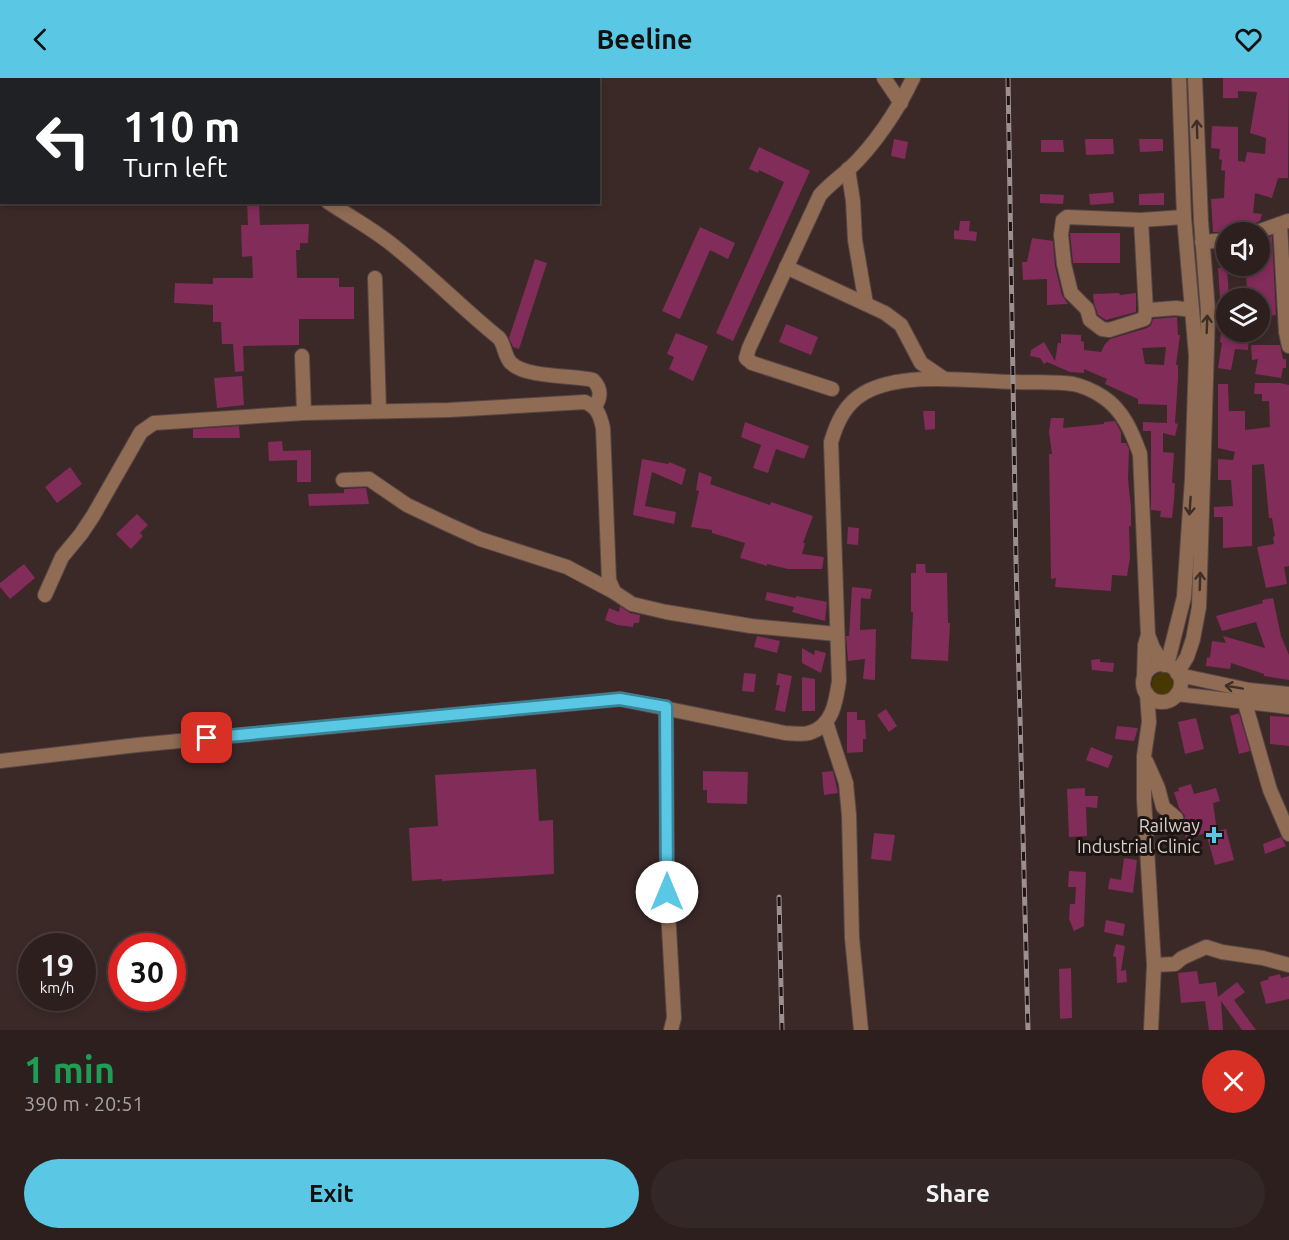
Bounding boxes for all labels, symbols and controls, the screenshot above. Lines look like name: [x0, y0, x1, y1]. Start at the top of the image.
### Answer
icon: back: [24, 23, 57, 56]
icon: heart: [1232, 23, 1265, 56]
text: Beeline: [596, 24, 693, 54]
icon: left: [24, 102, 102, 180]
text: 110 m: [123, 103, 240, 150]
one-way arrow: [1191, 119, 1203, 139]
text: Turn left: [123, 152, 227, 182]
map controls: [1216, 222, 1270, 342]
button: sound: [1216, 222, 1270, 276]
button: layers: [1216, 288, 1270, 342]
one-way arrow: [1202, 314, 1213, 334]
one-way arrow: [1184, 495, 1195, 515]
one-way arrow: [1194, 572, 1205, 592]
one-way arrow: [1224, 681, 1244, 692]
pin: [181, 712, 232, 763]
icon: arrive: [190, 721, 223, 754]
place label: Railway Industrial Clinic: [1077, 815, 1200, 856]
marker: Railway Industrial Clinic: [1205, 826, 1223, 844]
position arrow: [635, 860, 699, 924]
speed limit sign: 30: [108, 933, 186, 1011]
text: 19: [40, 948, 74, 982]
text: km/h: [40, 979, 74, 996]
text: 1 min: [24, 1049, 115, 1090]
button: close: [1202, 1050, 1265, 1113]
text: 390 m · 20:51: [24, 1092, 144, 1115]
button: Exit: [24, 1159, 639, 1228]
button: Share: [651, 1159, 1265, 1228]

